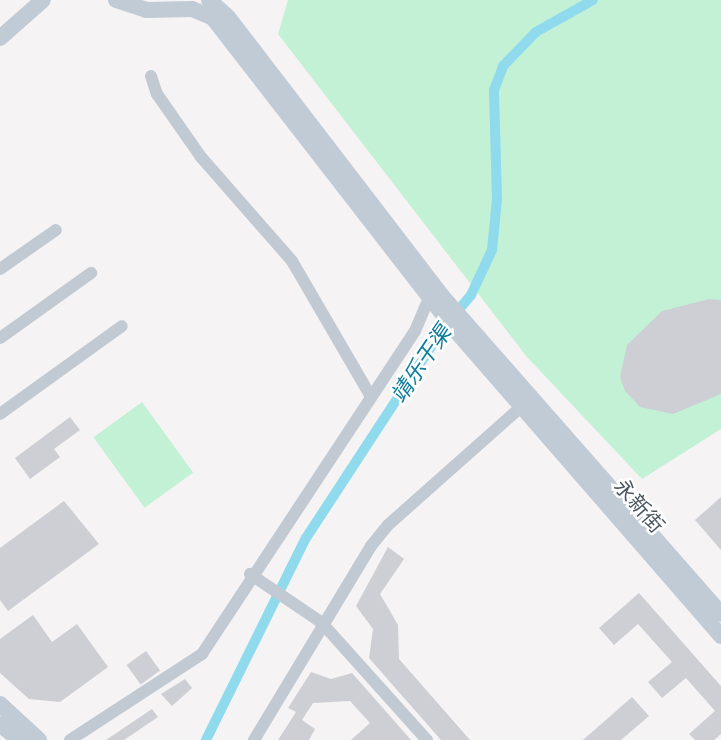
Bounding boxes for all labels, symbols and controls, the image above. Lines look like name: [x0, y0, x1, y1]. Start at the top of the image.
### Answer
water label: 靖乐干渠: [385, 320, 457, 408]
street label: 永新街: [609, 474, 669, 538]

